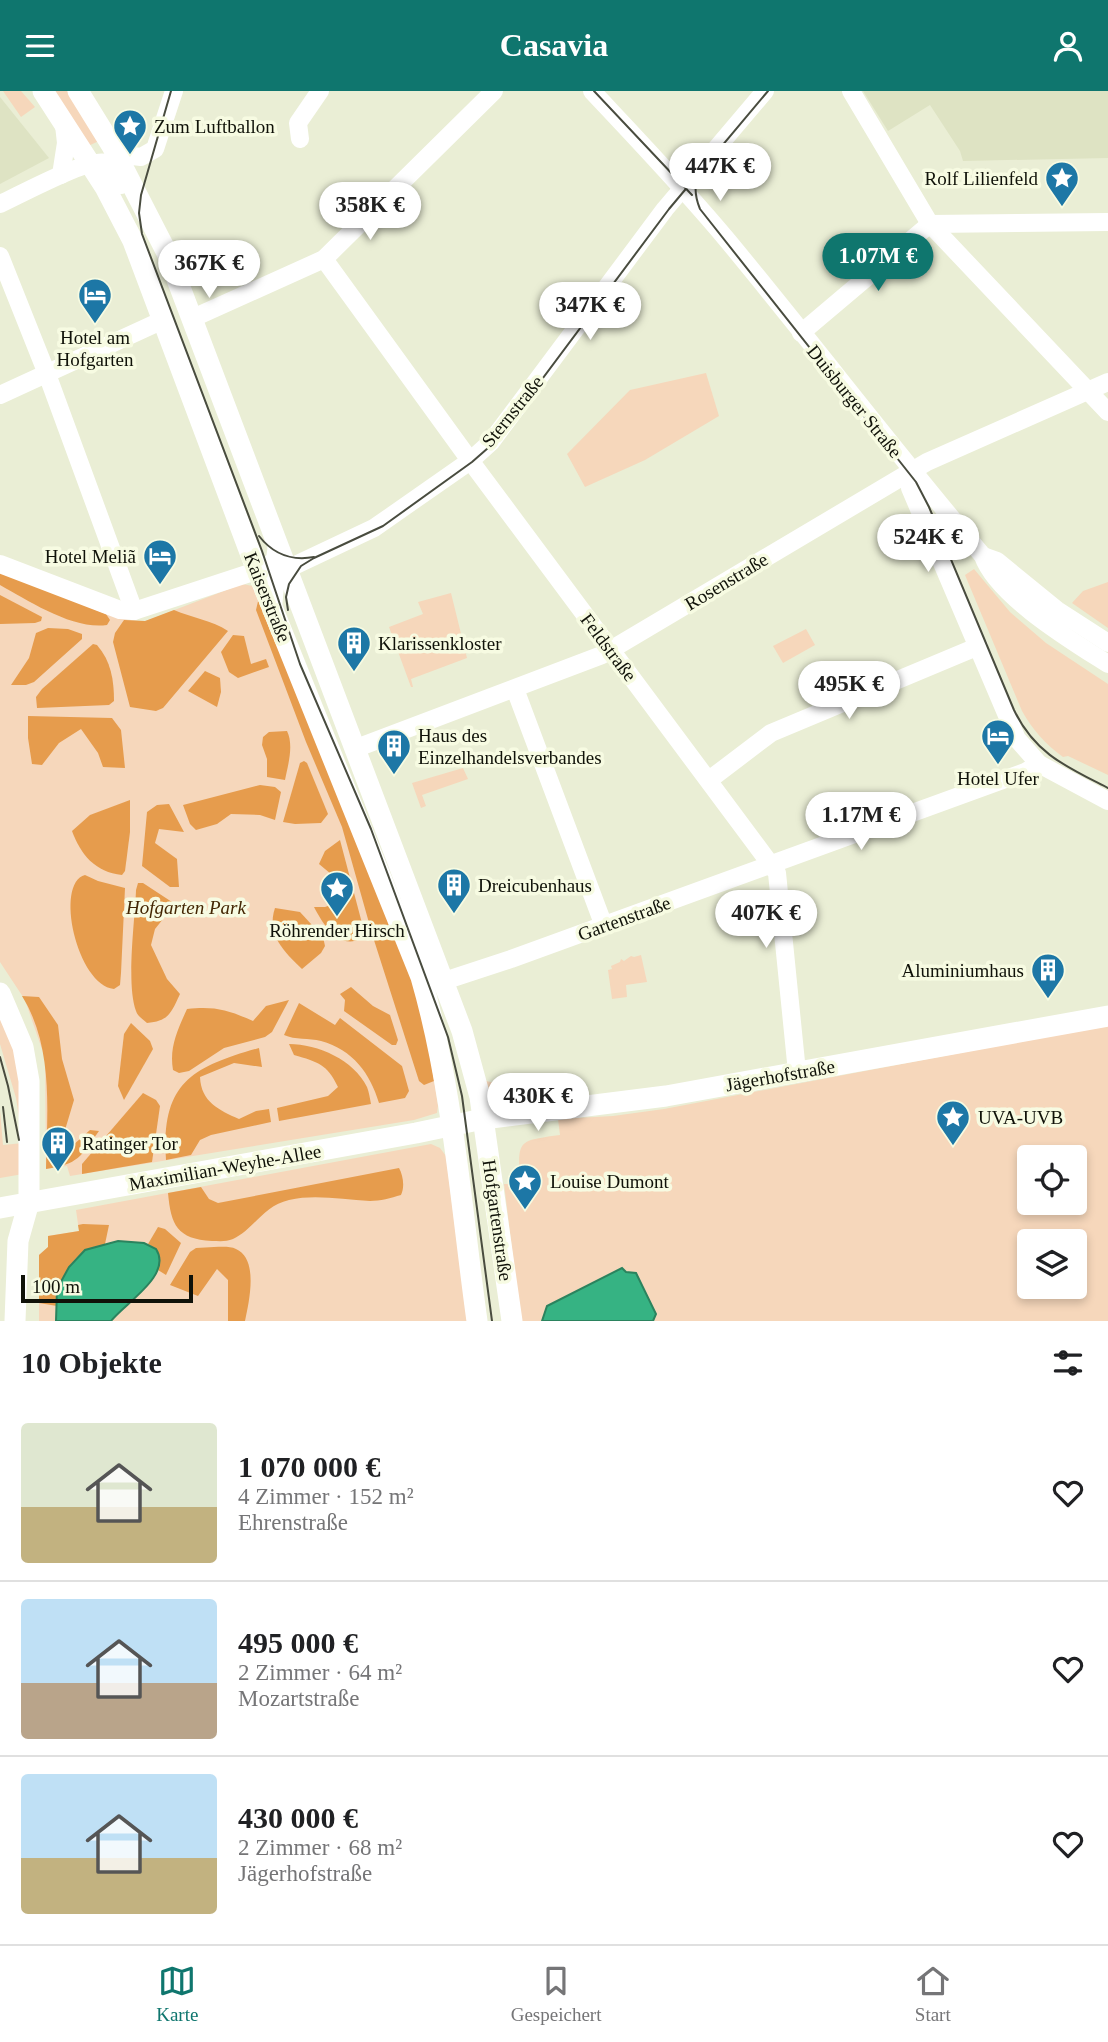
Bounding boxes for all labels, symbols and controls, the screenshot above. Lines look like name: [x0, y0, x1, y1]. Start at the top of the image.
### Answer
icon: menu: [21, 27, 59, 65]
text: Casavia: [500, 27, 608, 63]
icon: person: [1049, 27, 1087, 65]
place icon: Zum Luftballon: [111, 107, 149, 156]
place label: Zum Luftballon: [154, 116, 275, 137]
pin: 447K €: [663, 143, 777, 203]
text: 447K €: [685, 153, 755, 178]
place icon: Rolf Lilienfeld: [1043, 159, 1081, 208]
place label: Rolf Lilienfeld: [925, 168, 1038, 189]
pin: 358K €: [313, 183, 427, 242]
text: 358K €: [335, 192, 405, 217]
pin: 1.07M €: [813, 233, 943, 293]
pin: 367K €: [152, 241, 266, 300]
text: 1.07M €: [838, 243, 918, 268]
text: 367K €: [174, 250, 244, 275]
hotel icon: Hotel am Hofgarten: [76, 276, 114, 325]
pin: 347K €: [533, 282, 647, 342]
text: 347K €: [555, 292, 625, 317]
place label: Hotel am Hofgarten: [56, 327, 134, 370]
street label: Duisburger Straße: [803, 341, 906, 462]
street label: Sternstraße: [477, 371, 547, 451]
pin: 524K €: [871, 515, 985, 574]
text: 524K €: [893, 524, 963, 549]
hotel icon: Hotel Meliã: [141, 537, 179, 586]
place label: Hotel Meliã: [45, 546, 137, 567]
street label: Kaiserstraße: [240, 549, 295, 645]
street label: Rosenstraße: [681, 549, 771, 614]
street label: Feldstraße: [576, 609, 641, 685]
building icon: Klarissenkloster: [335, 624, 373, 673]
place label: Klarissenkloster: [378, 633, 502, 654]
pin: 495K €: [792, 661, 906, 721]
text: 495K €: [814, 671, 884, 696]
hotel icon: Hotel Ufer: [979, 717, 1017, 766]
place label: Haus des Einzelhandelsverbandes: [418, 725, 602, 768]
building icon: Haus des Einzelhandelsverbandes: [375, 727, 413, 776]
place label: Hotel Ufer: [957, 768, 1040, 789]
pin: 1.17M €: [796, 793, 926, 852]
text: 1.17M €: [821, 802, 901, 827]
building icon: Dreicubenhaus: [435, 866, 473, 915]
place icon: Röhrender Hirsch: [318, 869, 356, 918]
place label: Dreicubenhaus: [478, 875, 592, 896]
pin: 407K €: [709, 891, 823, 950]
street label: Gartenstraße: [575, 892, 673, 945]
park label: Hofgarten Park: [125, 897, 246, 918]
text: 407K €: [731, 900, 801, 925]
place label: Röhrender Hirsch: [269, 920, 405, 941]
building icon: Aluminiumhaus: [1029, 951, 1067, 1000]
place label: Aluminiumhaus: [902, 960, 1024, 981]
street label: Jägerhofstraße: [724, 1056, 836, 1095]
pin: 430K €: [481, 1073, 595, 1133]
text: 430K €: [503, 1083, 573, 1108]
place icon: UVA-UVB: [934, 1098, 972, 1147]
place label: UVA-UVB: [978, 1107, 1063, 1128]
building icon: Ratinger Tor: [39, 1124, 77, 1173]
place label: Ratinger Tor: [82, 1133, 179, 1154]
street label: Maximilian-Weyhe-Allee: [127, 1140, 323, 1195]
map controls: [1017, 1145, 1087, 1299]
button: locate: [1017, 1145, 1087, 1215]
street label: Hofgartenstraße: [479, 1158, 516, 1282]
place icon: Louise Dumont: [506, 1162, 544, 1211]
place label: Louise Dumont: [550, 1171, 669, 1192]
button: layers: [1017, 1229, 1087, 1299]
scale bar: [21, 1272, 192, 1304]
text: 100 m: [32, 1276, 80, 1297]
icon: filters: [1049, 1344, 1087, 1382]
text: 10 Objekte: [21, 1346, 162, 1379]
text: 1 070 000 €: [238, 1450, 381, 1483]
icon: home: [77, 1451, 161, 1535]
icon: heart: [1049, 1474, 1087, 1512]
text: 4 Zimmer · 152 m²: [238, 1484, 414, 1509]
text: Ehrenstraße: [238, 1510, 348, 1535]
text: 495 000 €: [238, 1626, 358, 1659]
icon: home: [77, 1627, 161, 1711]
icon: heart: [1049, 1650, 1087, 1688]
text: 2 Zimmer · 64 m²: [238, 1660, 402, 1685]
text: Mozartstraße: [238, 1686, 359, 1711]
text: 430 000 €: [238, 1801, 358, 1834]
icon: home: [77, 1802, 161, 1886]
icon: heart: [1049, 1825, 1087, 1863]
text: 2 Zimmer · 68 m²: [238, 1835, 402, 1860]
text: Jägerhofstraße: [238, 1861, 372, 1886]
tab: Karte: [156, 1962, 198, 2026]
tab: Gespeichert: [511, 1962, 601, 2026]
tab: Start: [914, 1962, 952, 2026]

